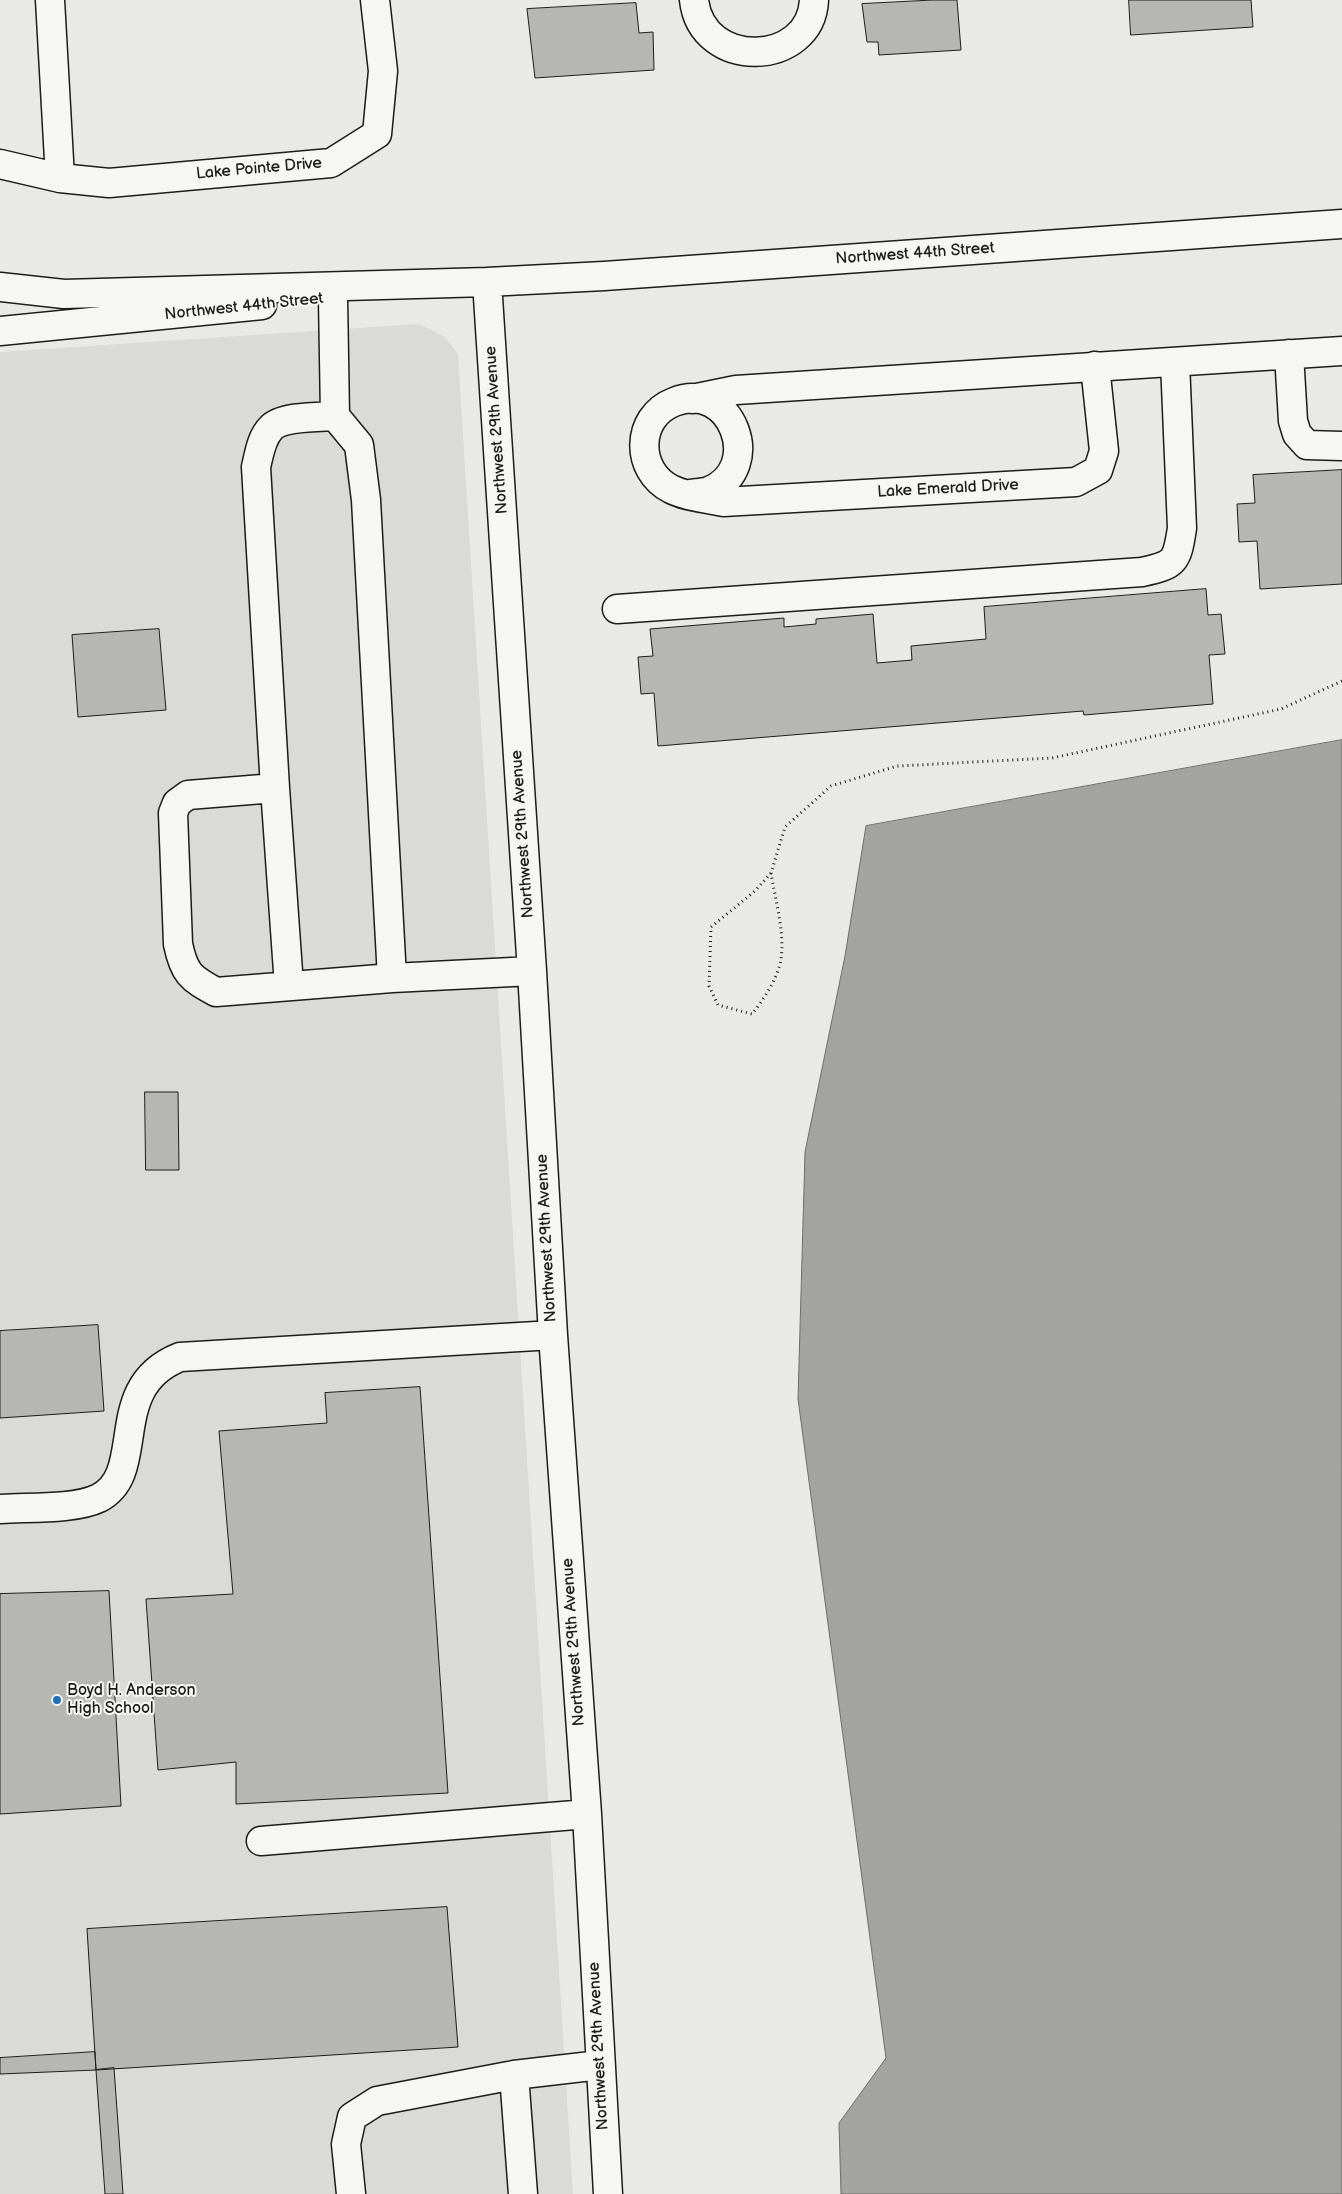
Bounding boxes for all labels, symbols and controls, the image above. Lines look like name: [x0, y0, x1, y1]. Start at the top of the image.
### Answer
street label: Lake Pointe Drive: [195, 154, 323, 184]
street label: Northwest 44th Street: [835, 239, 995, 269]
street label: Northwest 44th Street: [164, 289, 324, 325]
street label: Northwest 29th Avenue: [482, 345, 512, 515]
street label: Lake Emerald Drive: [877, 476, 1019, 502]
street label: Northwest 29th Avenue: [508, 749, 538, 919]
street label: Northwest 29th Avenue: [533, 1153, 561, 1323]
street label: Northwest 29th Avenue: [559, 1557, 589, 1727]
place label: Boyd H. Anderson High School: [67, 1681, 196, 1719]
marker: Boyd H. Anderson High School: [51, 1694, 63, 1706]
street label: Northwest 29th Avenue: [585, 1961, 613, 2131]

